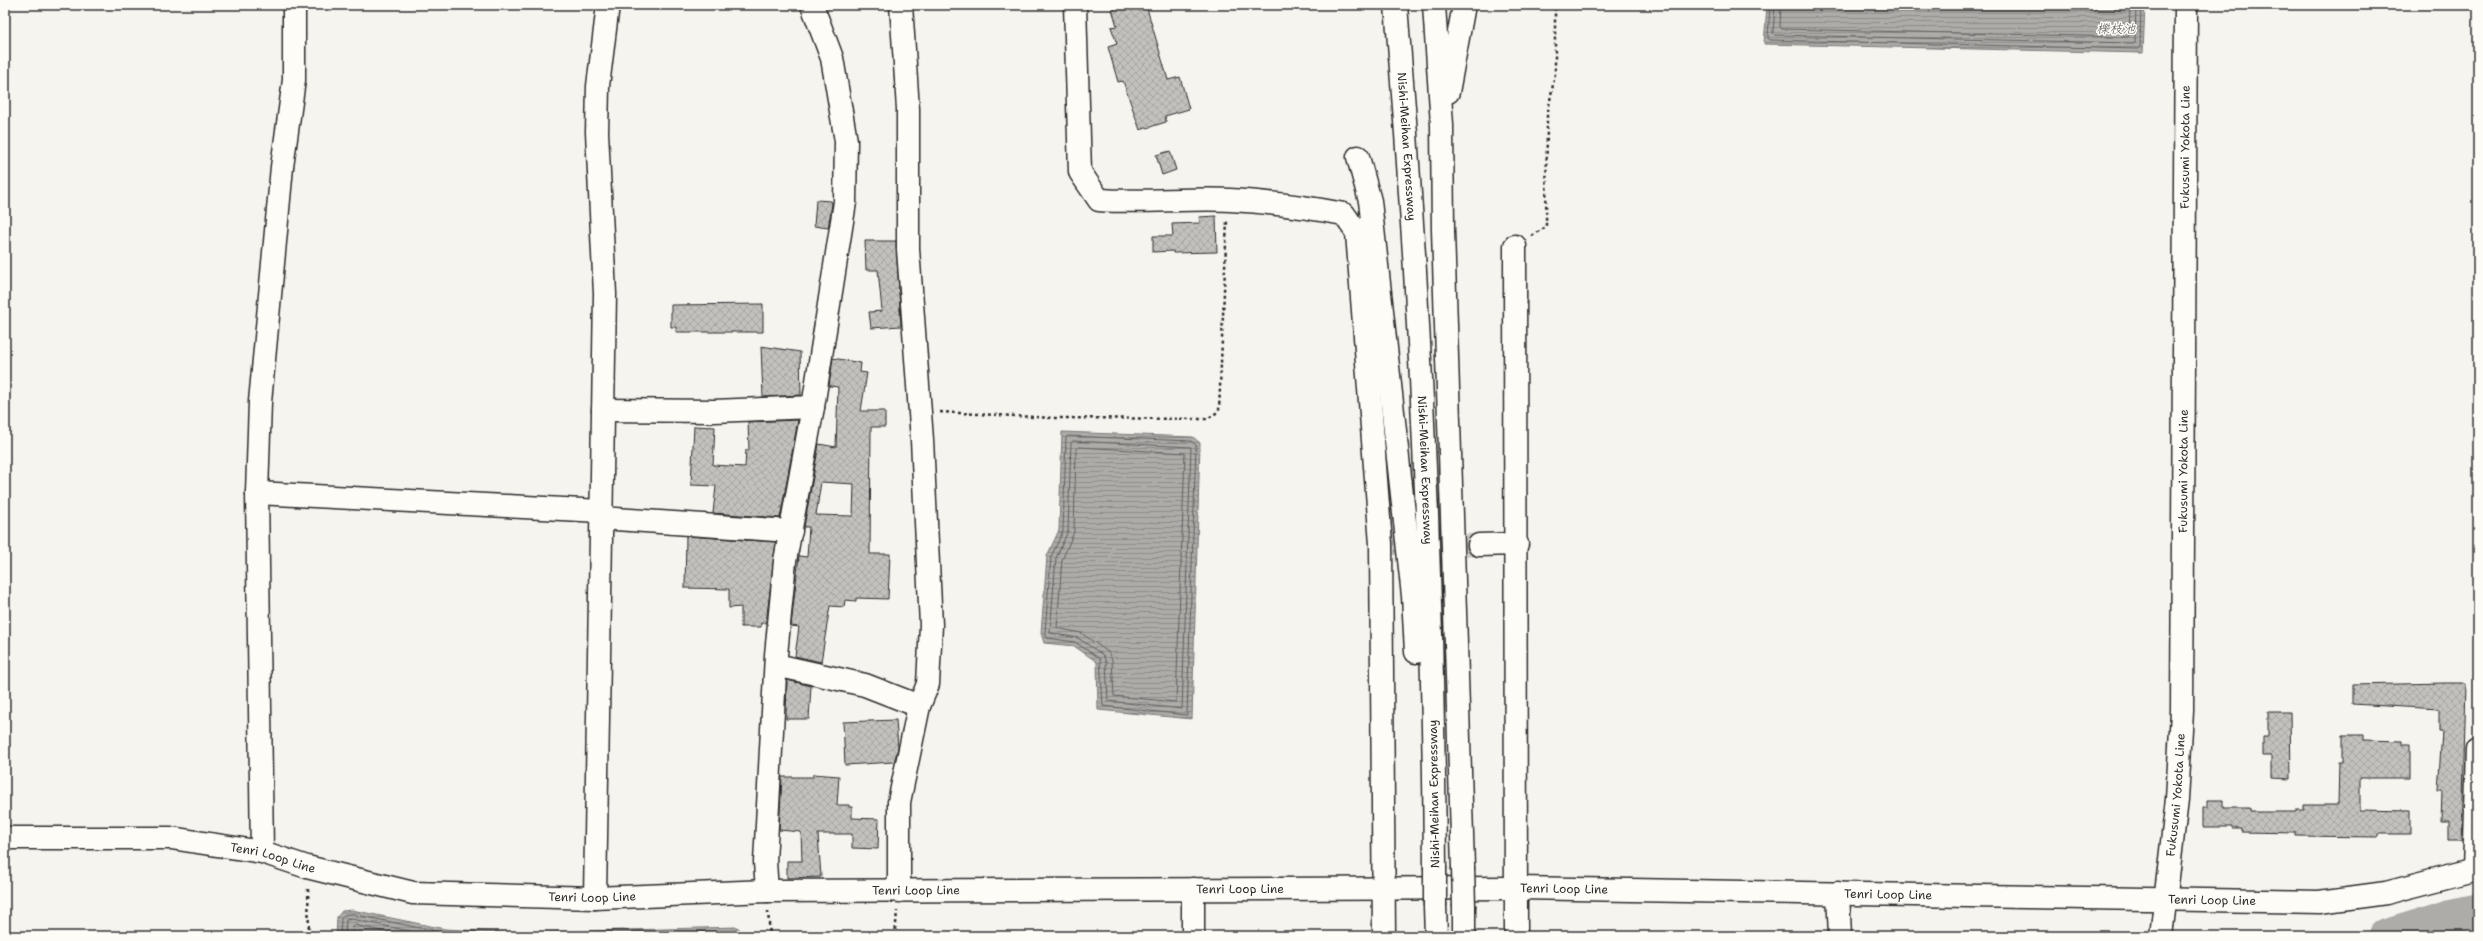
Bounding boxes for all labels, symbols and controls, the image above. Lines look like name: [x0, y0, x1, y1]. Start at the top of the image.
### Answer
water label: 櫟枝池: [2096, 20, 2136, 37]
street label: Nishi-Meihan Expressway: [1393, 72, 1420, 221]
street label: Fukusumi Yokota Line: [2177, 85, 2194, 209]
street label: Nishi-Meihan Expressway: [1414, 395, 1436, 545]
street label: Fukusumi Yokota Line: [2175, 409, 2192, 533]
street label: Nishi-Meihan Expressway: [1425, 719, 1443, 869]
street label: Fukusumi Yokota Line: [2162, 733, 2189, 857]
street label: Tenri Loop Line: [229, 839, 317, 877]
street label: Tenri Loop Line: [1520, 880, 1608, 898]
street label: Tenri Loop Line: [1196, 881, 1284, 897]
street label: Tenri Loop Line: [872, 882, 960, 899]
street label: Tenri Loop Line: [1844, 886, 1932, 903]
street label: Tenri Loop Line: [548, 888, 637, 906]
street label: Tenri Loop Line: [2168, 891, 2256, 909]

